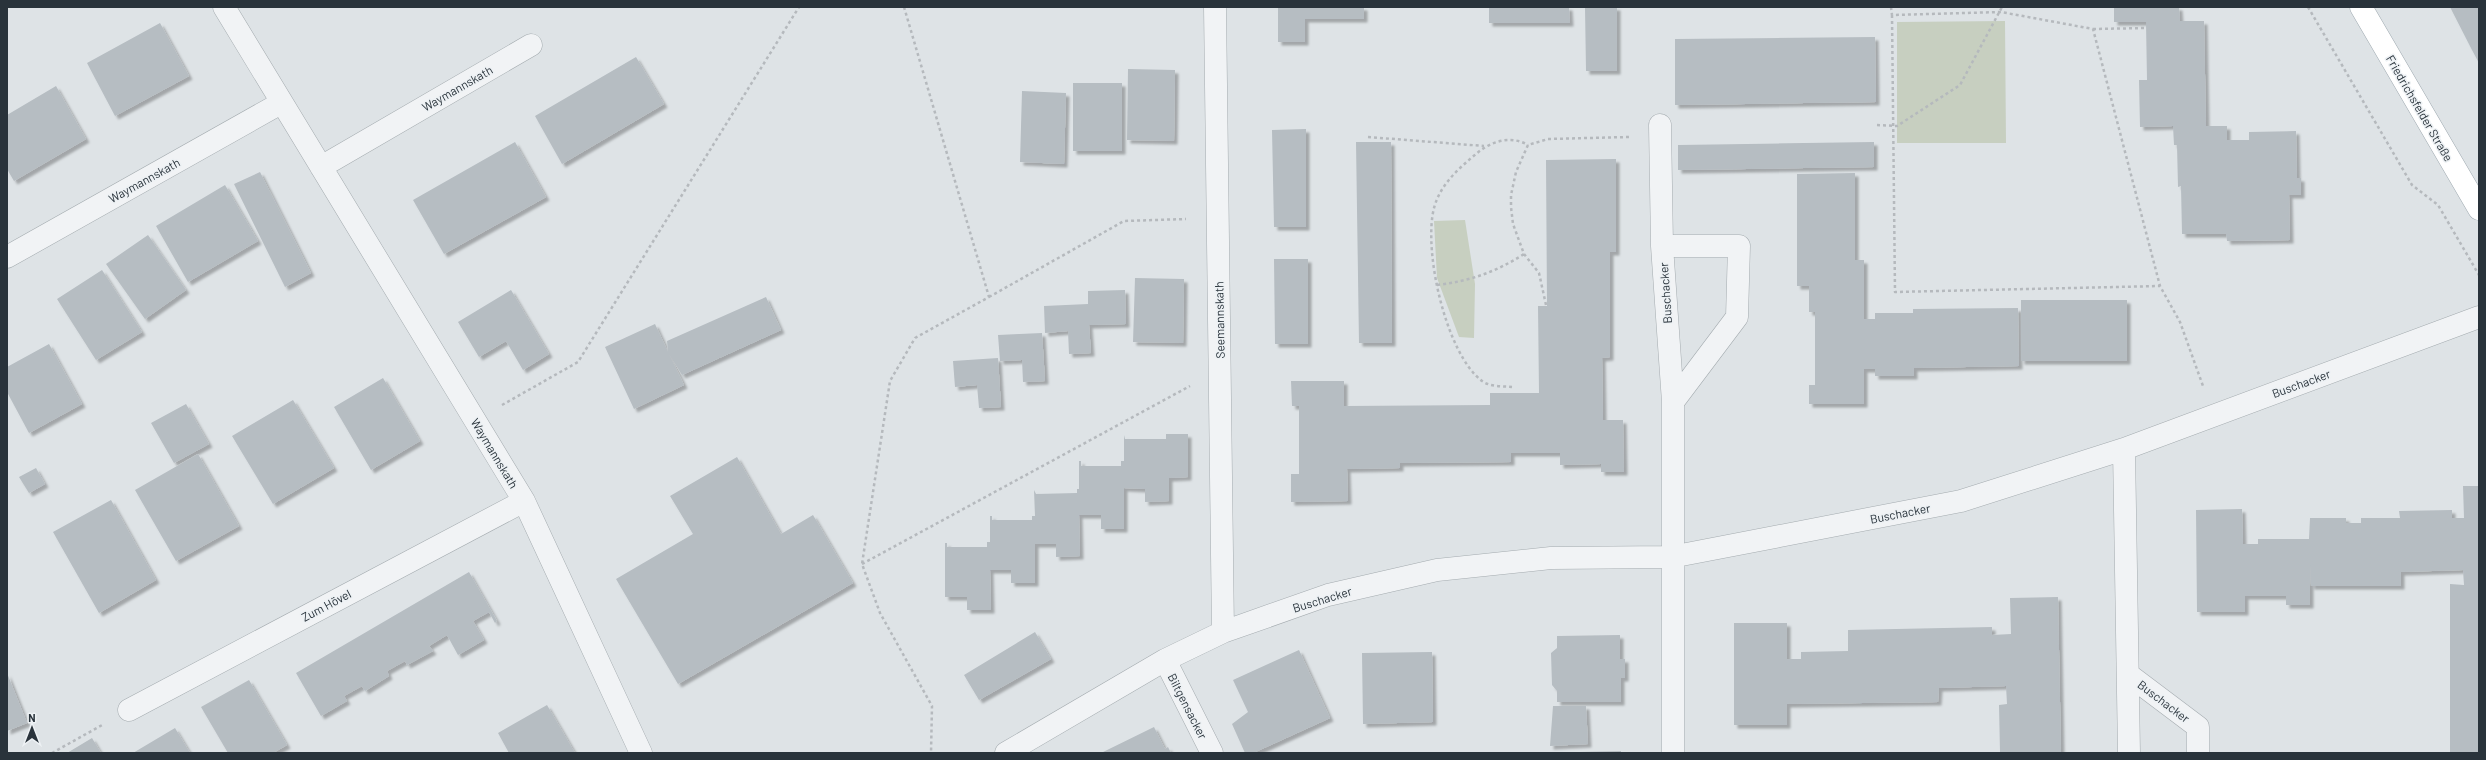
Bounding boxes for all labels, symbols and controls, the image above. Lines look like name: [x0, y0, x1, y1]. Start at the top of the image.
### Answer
street label: Friedrichsfelder Straße: [2384, 52, 2456, 164]
street label: Waymannskath: [419, 62, 495, 114]
street label: Waymannskath: [106, 155, 182, 205]
street label: Buschacker: [1656, 261, 1674, 324]
street label: Seemannskath: [1211, 281, 1227, 359]
street label: Buschacker: [2270, 366, 2333, 400]
street label: Waymannskath: [469, 415, 521, 491]
street label: Buschacker: [1869, 500, 1932, 526]
street label: Buschacker: [1291, 583, 1354, 615]
street label: Zum Hövel: [299, 586, 353, 624]
street label: Biltgensacker: [1166, 671, 1211, 742]
street label: Buschacker: [2135, 677, 2193, 725]
north arrow: [12, 708, 52, 748]
text: N: [28, 711, 36, 724]

